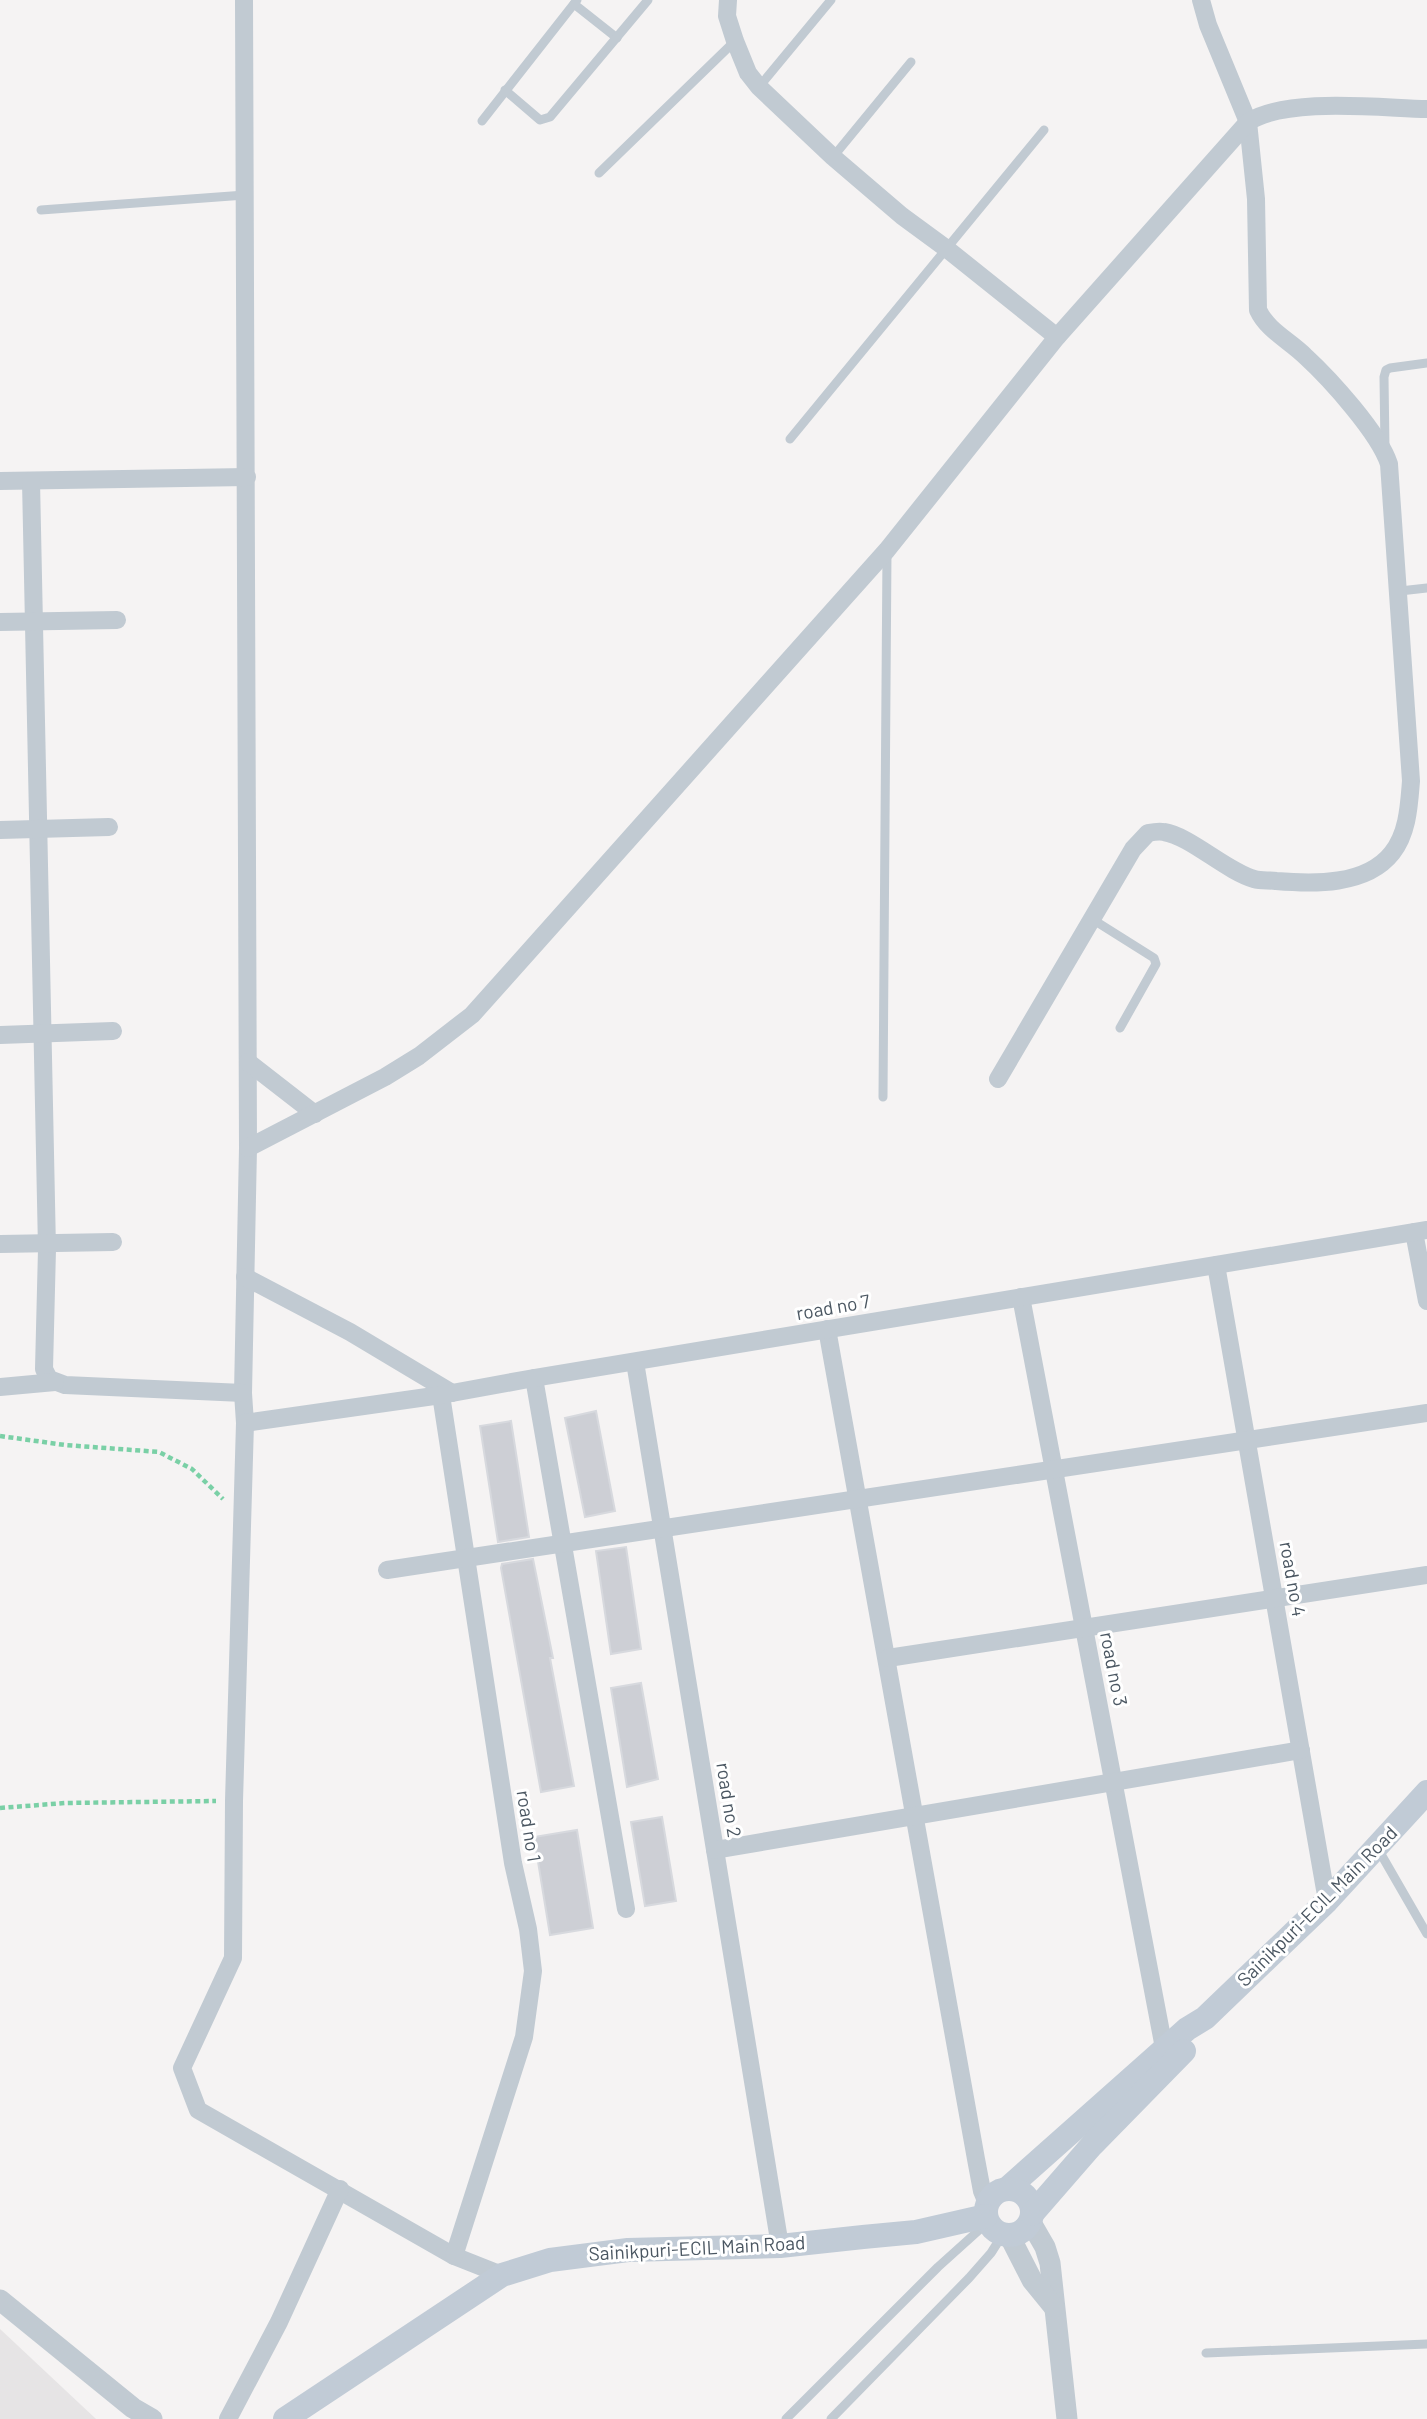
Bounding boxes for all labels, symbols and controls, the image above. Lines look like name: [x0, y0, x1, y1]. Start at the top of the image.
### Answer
street label: road no 7: [794, 1289, 872, 1324]
street label: road no 4: [1276, 1540, 1311, 1618]
street label: road no 3: [1096, 1630, 1133, 1708]
street label: road no 2: [712, 1761, 747, 1839]
street label: road no 1: [513, 1789, 546, 1863]
street label: Sainikpuri-ECIL Main Road: [1232, 1821, 1401, 1990]
street label: Sainikpuri-ECIL Main Road: [588, 2230, 806, 2265]

